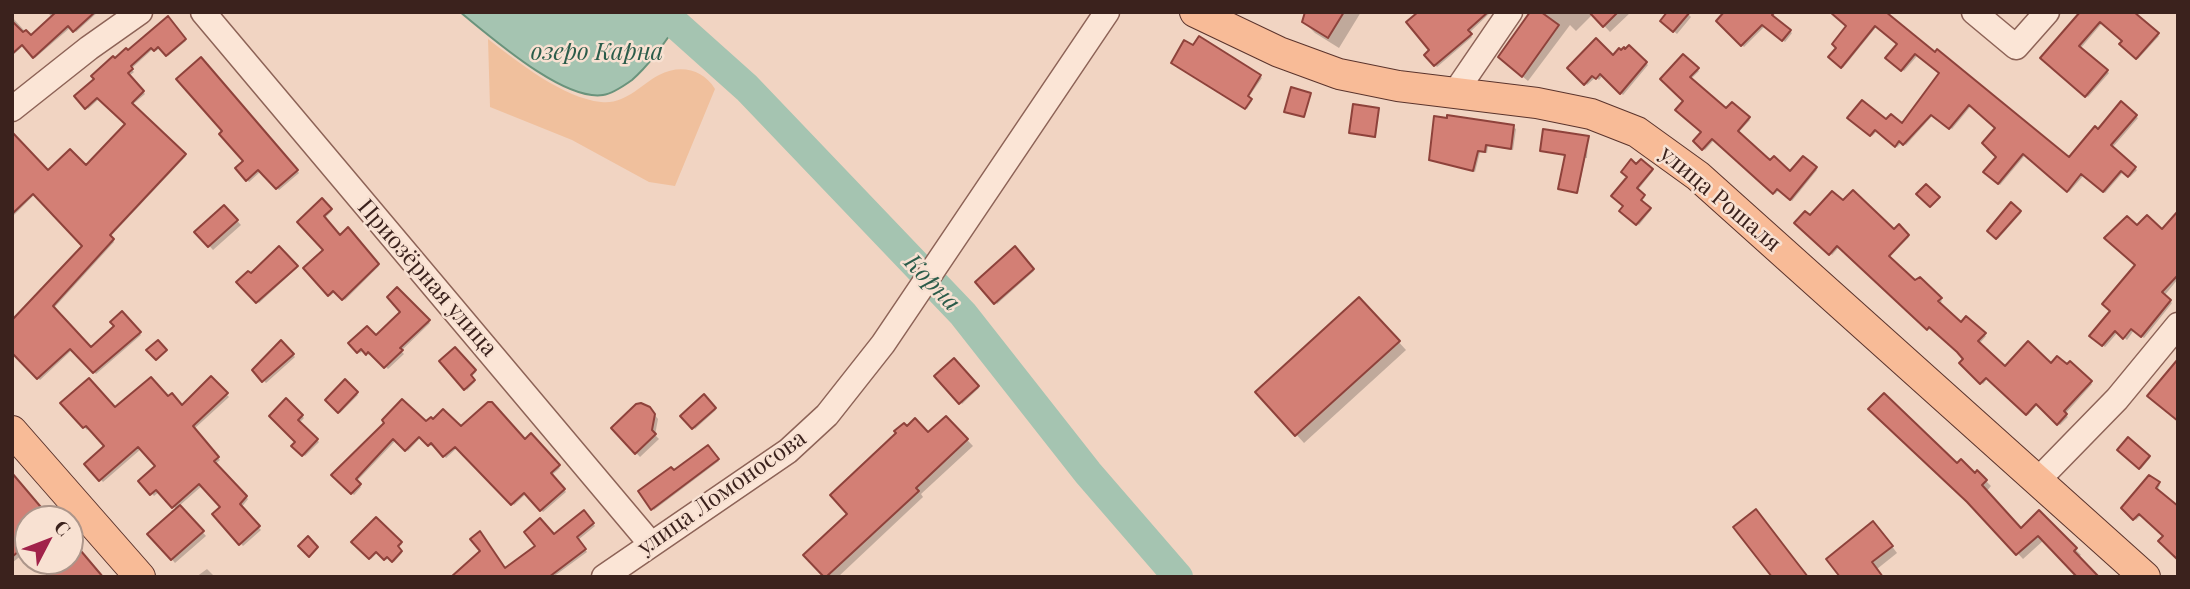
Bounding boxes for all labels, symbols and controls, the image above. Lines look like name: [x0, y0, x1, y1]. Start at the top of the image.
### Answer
water label: озеро Карна: [531, 39, 663, 67]
street label: улица Рошаля: [1654, 140, 1786, 258]
street label: Приозёрная улица: [351, 194, 503, 362]
water label: Корна: [898, 249, 966, 317]
street label: улица Ломоносова: [632, 425, 812, 561]
north arrow: [14, 505, 84, 575]
text: С: [49, 514, 77, 541]

